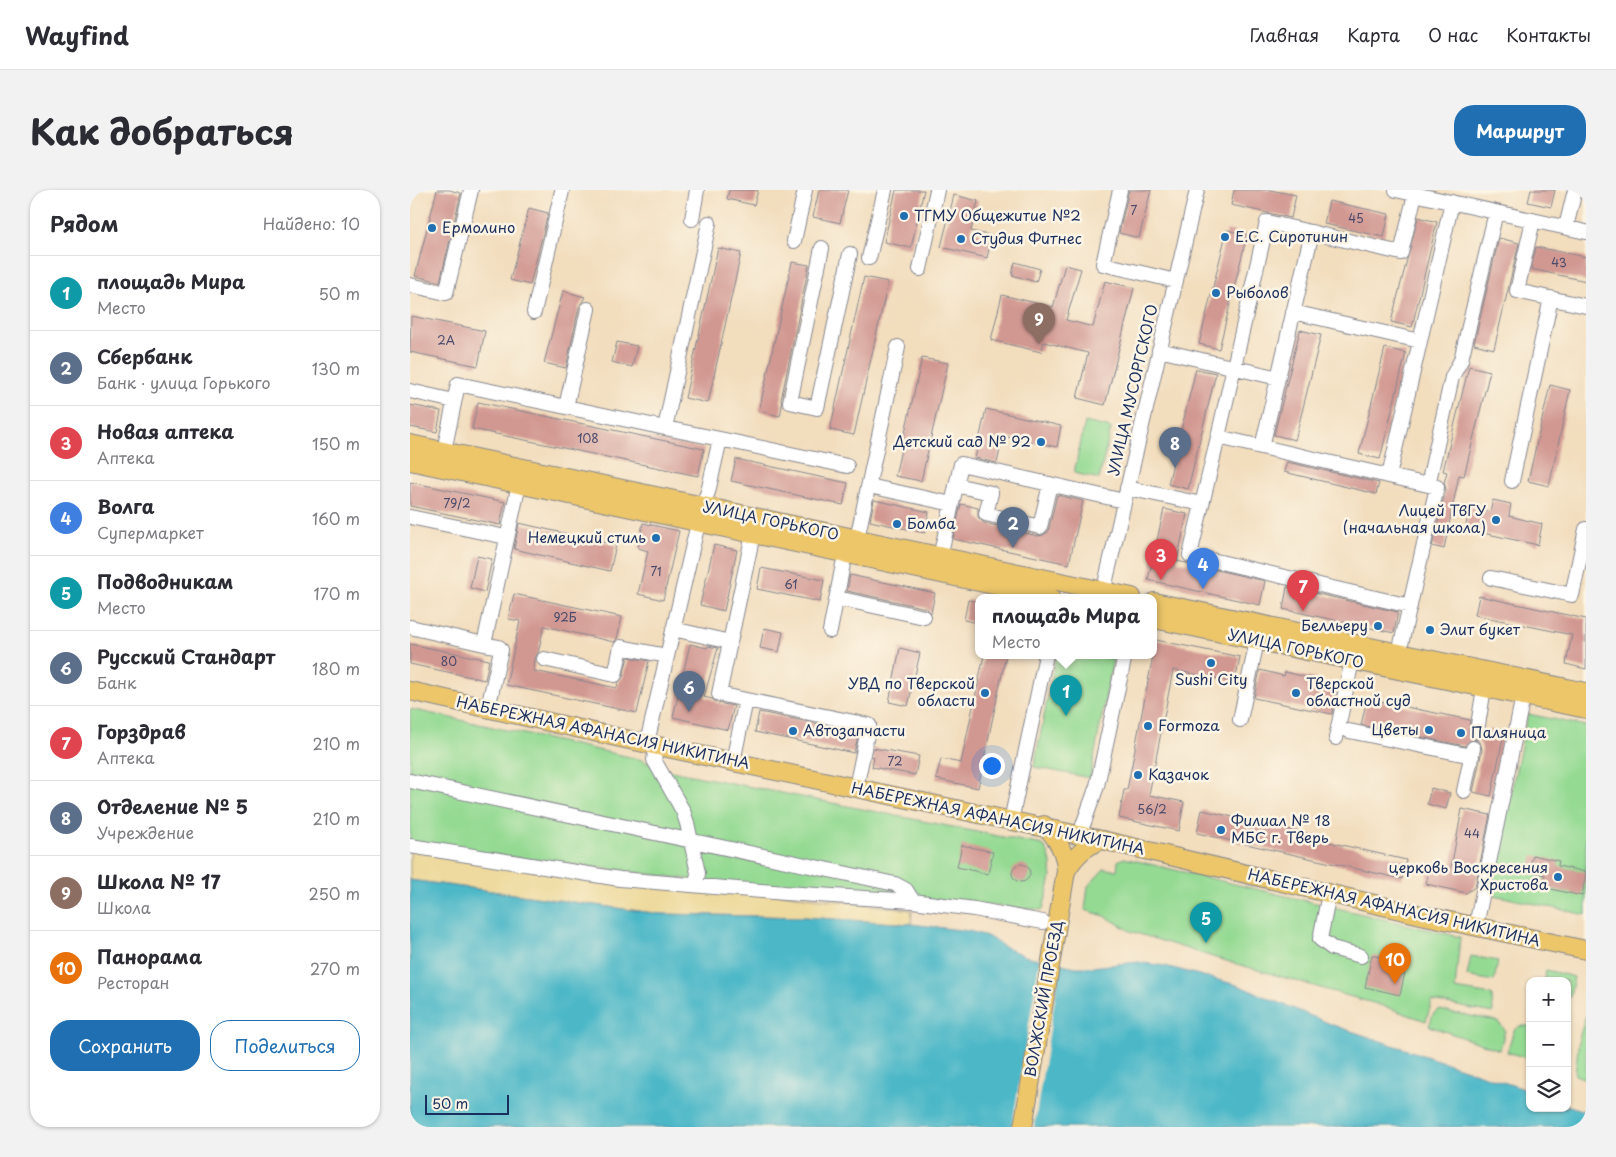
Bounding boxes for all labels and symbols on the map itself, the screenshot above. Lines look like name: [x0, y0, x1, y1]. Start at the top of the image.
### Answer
house number: 7: [1131, 201, 1138, 219]
place label: ТГМУ Общежитие №2: [914, 203, 1081, 226]
house number: 45: [1348, 209, 1364, 227]
marker: ТГМУ Общежитие №2: [898, 210, 910, 222]
place label: Ермолино: [442, 215, 515, 238]
marker: Ермолино: [426, 222, 438, 234]
place label: Е.С. Сиротинин: [1235, 224, 1348, 247]
place label: Студия Фитнес: [971, 226, 1082, 249]
marker: Е.С. Сиротинин: [1219, 231, 1231, 243]
marker: Студия Фитнес: [955, 233, 967, 245]
house number: 43: [1551, 253, 1567, 271]
place label: Рыболов: [1226, 280, 1289, 303]
marker: Рыболов: [1210, 287, 1222, 299]
street label: УЛИЦА МУСОРГСКОГО: [1101, 302, 1162, 478]
pin: 9: [1023, 303, 1055, 344]
house number: 2А: [437, 331, 455, 349]
pin: 8: [1159, 427, 1191, 468]
house number: 108: [577, 429, 599, 447]
place label: Детский сад № 92: [893, 429, 1031, 452]
marker: Детский сад № 92: [1035, 436, 1047, 448]
house number: 79/2: [444, 494, 470, 512]
street label: УЛИЦА ГОРЬКОГО: [701, 494, 841, 545]
place label: Лицей ТвГУ (начальная школа): [1343, 498, 1486, 538]
pin: 2: [997, 507, 1029, 548]
place label: Бомба: [907, 511, 956, 534]
marker: Лицей ТвГУ (начальная школа): [1490, 514, 1502, 526]
marker: Бомба: [891, 518, 903, 530]
place label: Немецкий стиль: [528, 525, 646, 548]
marker: Немецкий стиль: [650, 532, 662, 544]
pin: 3: [1145, 539, 1177, 580]
pin: 4: [1187, 548, 1219, 589]
house number: 71: [650, 562, 662, 580]
pin: 7: [1287, 570, 1319, 611]
house number: 61: [784, 575, 798, 593]
house number: 92Б: [554, 608, 577, 626]
place label: Белльеру: [1301, 613, 1368, 636]
place label: Элит букет: [1440, 617, 1521, 640]
marker: Белльеру: [1372, 620, 1384, 632]
street label: УЛИЦА ГОРЬКОГО: [1226, 622, 1366, 673]
marker: Элит букет: [1424, 624, 1436, 636]
house number: 80: [441, 652, 457, 670]
marker: Sushi City: [1205, 657, 1217, 669]
place label: Sushi City: [1174, 667, 1248, 690]
pin: 6: [673, 671, 705, 712]
place label: УВД по Тверской области: [848, 671, 975, 711]
place label: Тверской областной суд: [1306, 671, 1411, 711]
pin: 1: [1050, 675, 1082, 716]
marker: УВД по Тверской области: [979, 687, 991, 699]
marker: Тверской областной суд: [1290, 687, 1302, 699]
street label: НАБЕРЕЖНАЯ АФАНАСИЯ НИКИТИНА: [455, 689, 752, 774]
place label: Formoza: [1158, 713, 1220, 736]
place label: Цветы: [1371, 717, 1419, 740]
place label: Автозапчасти: [803, 718, 905, 741]
marker: Formoza: [1142, 720, 1154, 732]
place label: Паляница: [1471, 720, 1547, 743]
marker: Цветы: [1423, 724, 1435, 736]
marker: Автозапчасти: [787, 725, 799, 737]
marker: Паляница: [1455, 727, 1467, 739]
house number: 72: [887, 752, 903, 770]
your location: [979, 753, 1005, 779]
place label: Казачок: [1148, 762, 1209, 785]
marker: Казачок: [1132, 769, 1144, 781]
street label: НАБЕРЕЖНАЯ АФАНАСИЯ НИКИТИНА: [850, 775, 1147, 860]
house number: 56/2: [1137, 800, 1167, 818]
place label: Филиал № 18 МБС г. Тверь: [1231, 808, 1331, 848]
marker: Филиал № 18 МБС г. Тверь: [1215, 824, 1227, 836]
house number: 44: [1464, 824, 1480, 842]
place label: церковь Воскресения Христова: [1389, 855, 1549, 895]
street label: НАБЕРЕЖНАЯ АФАНАСИЯ НИКИТИНА: [1246, 862, 1543, 951]
marker: церковь Воскресения Христова: [1552, 871, 1564, 883]
pin: 5: [1190, 902, 1222, 943]
street label: ВОЛЖСКИЙ ПРОЕЗД: [1017, 918, 1068, 1079]
pin: 10: [1379, 943, 1411, 984]
scale bar: [425, 1092, 509, 1115]

